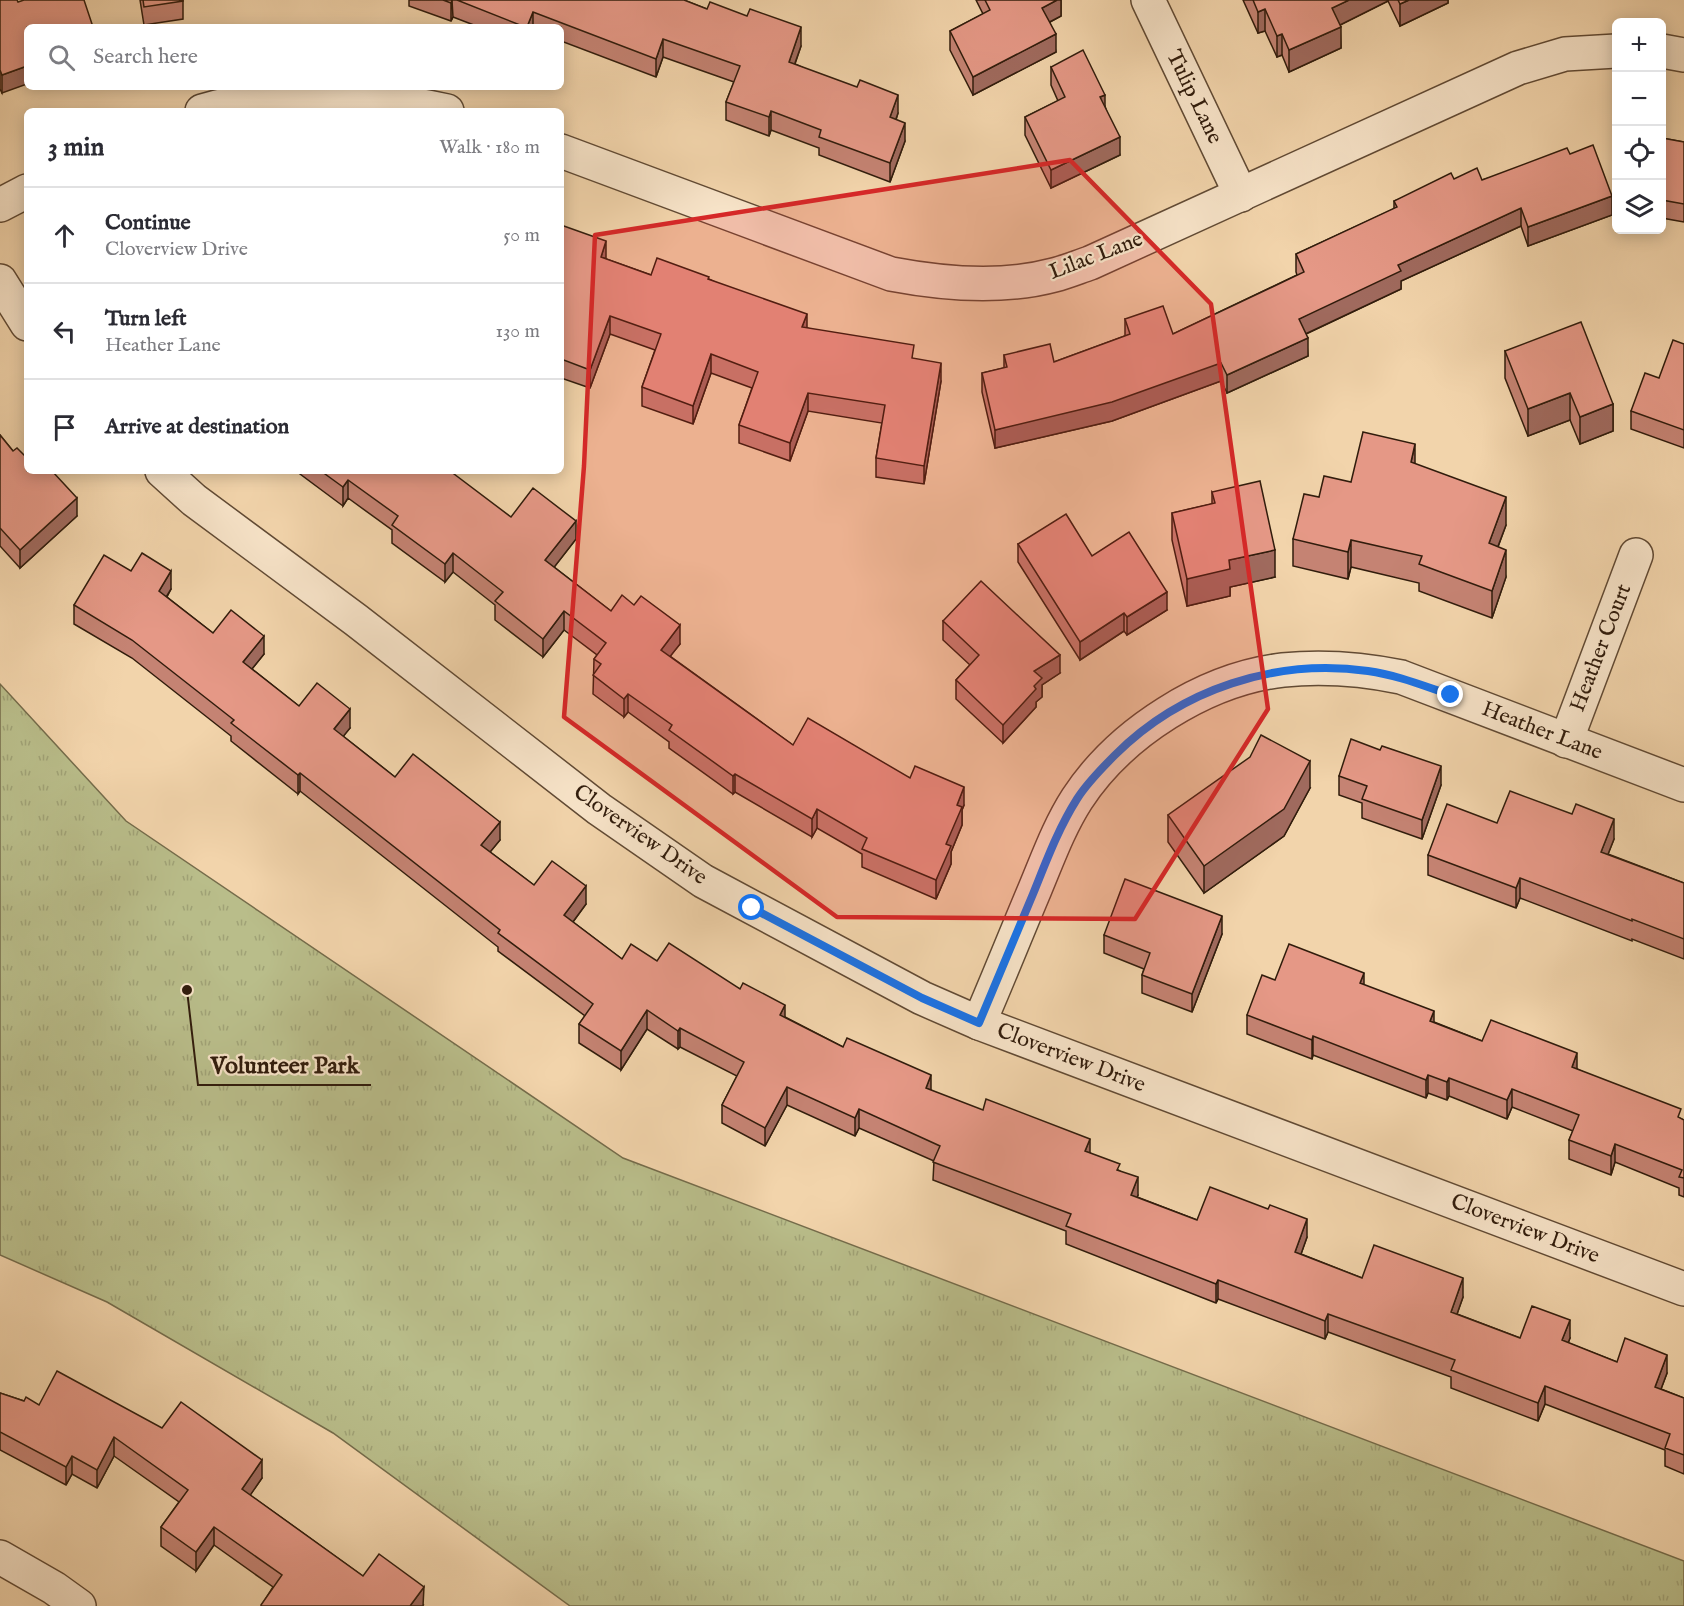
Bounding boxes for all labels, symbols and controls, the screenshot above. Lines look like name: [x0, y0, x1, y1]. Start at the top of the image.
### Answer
map controls: [1612, 18, 1666, 234]
button: +: [1612, 18, 1666, 72]
search box: [24, 24, 564, 90]
icon: search: [45, 41, 78, 74]
text: Search here: [93, 43, 198, 71]
street label: Tulip Lane: [1159, 45, 1229, 149]
button: −: [1612, 72, 1666, 126]
button: locate: [1612, 126, 1666, 180]
text: 3 min: [48, 131, 104, 164]
text: Walk · 180 m: [439, 135, 540, 160]
button: layers: [1612, 180, 1666, 234]
text: Continue: [105, 209, 191, 237]
icon: ahead: [48, 219, 81, 252]
text: 50 m: [503, 223, 540, 248]
street label: Lilac Lane: [1045, 225, 1147, 287]
text: Cloverview Drive: [105, 237, 248, 262]
text: Turn left: [105, 305, 187, 333]
icon: left: [48, 315, 81, 348]
text: 130 m: [495, 319, 540, 344]
text: Heather Lane: [105, 333, 221, 358]
icon: arrive: [48, 411, 81, 444]
text: Arrive at destination: [105, 413, 289, 441]
street label: Heather Court: [1564, 580, 1638, 716]
route end: [1437, 681, 1463, 707]
street label: Heather Lane: [1478, 695, 1606, 767]
street label: Cloverview Drive: [568, 778, 712, 892]
route start: [738, 894, 764, 920]
street label: Cloverview Drive: [993, 1017, 1149, 1099]
callout: Volunteer Park: [198, 1043, 371, 1085]
text: Volunteer Park: [210, 1051, 361, 1082]
street label: Cloverview Drive: [1447, 1188, 1603, 1270]

